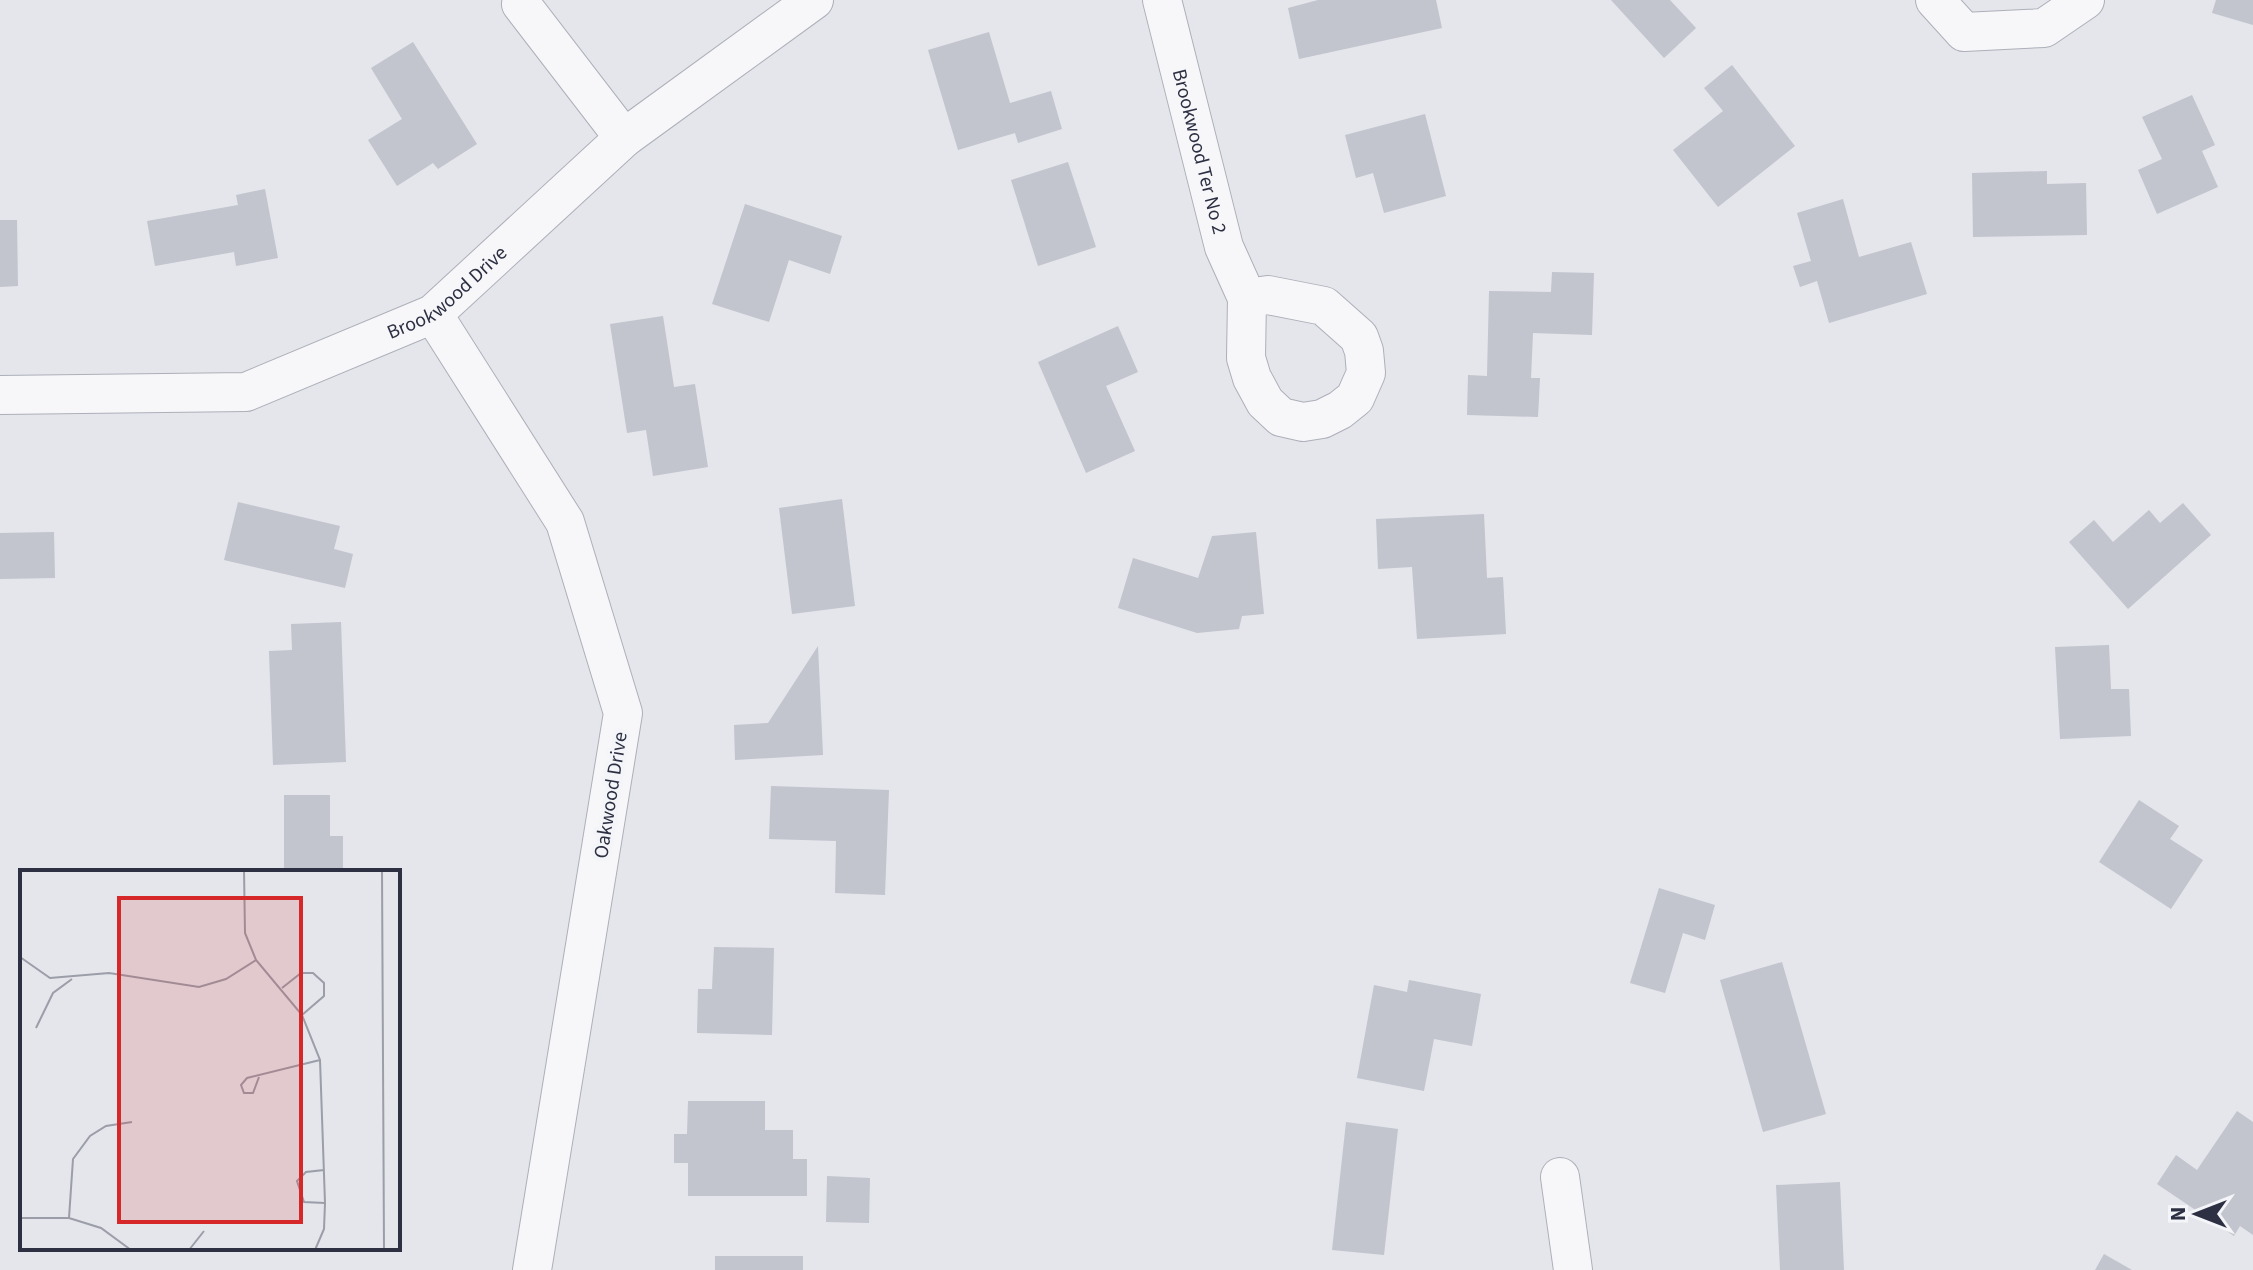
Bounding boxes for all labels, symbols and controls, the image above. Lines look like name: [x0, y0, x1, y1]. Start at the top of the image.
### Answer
street label: Brookwood Ter No 2: [1165, 66, 1233, 237]
street label: Brookwood Drive: [383, 240, 514, 347]
street label: Oakwood Drive: [587, 730, 635, 860]
inset map: [20, 870, 400, 1250]
north arrow: [2157, 1174, 2237, 1254]
text: N: [2162, 1207, 2194, 1221]

